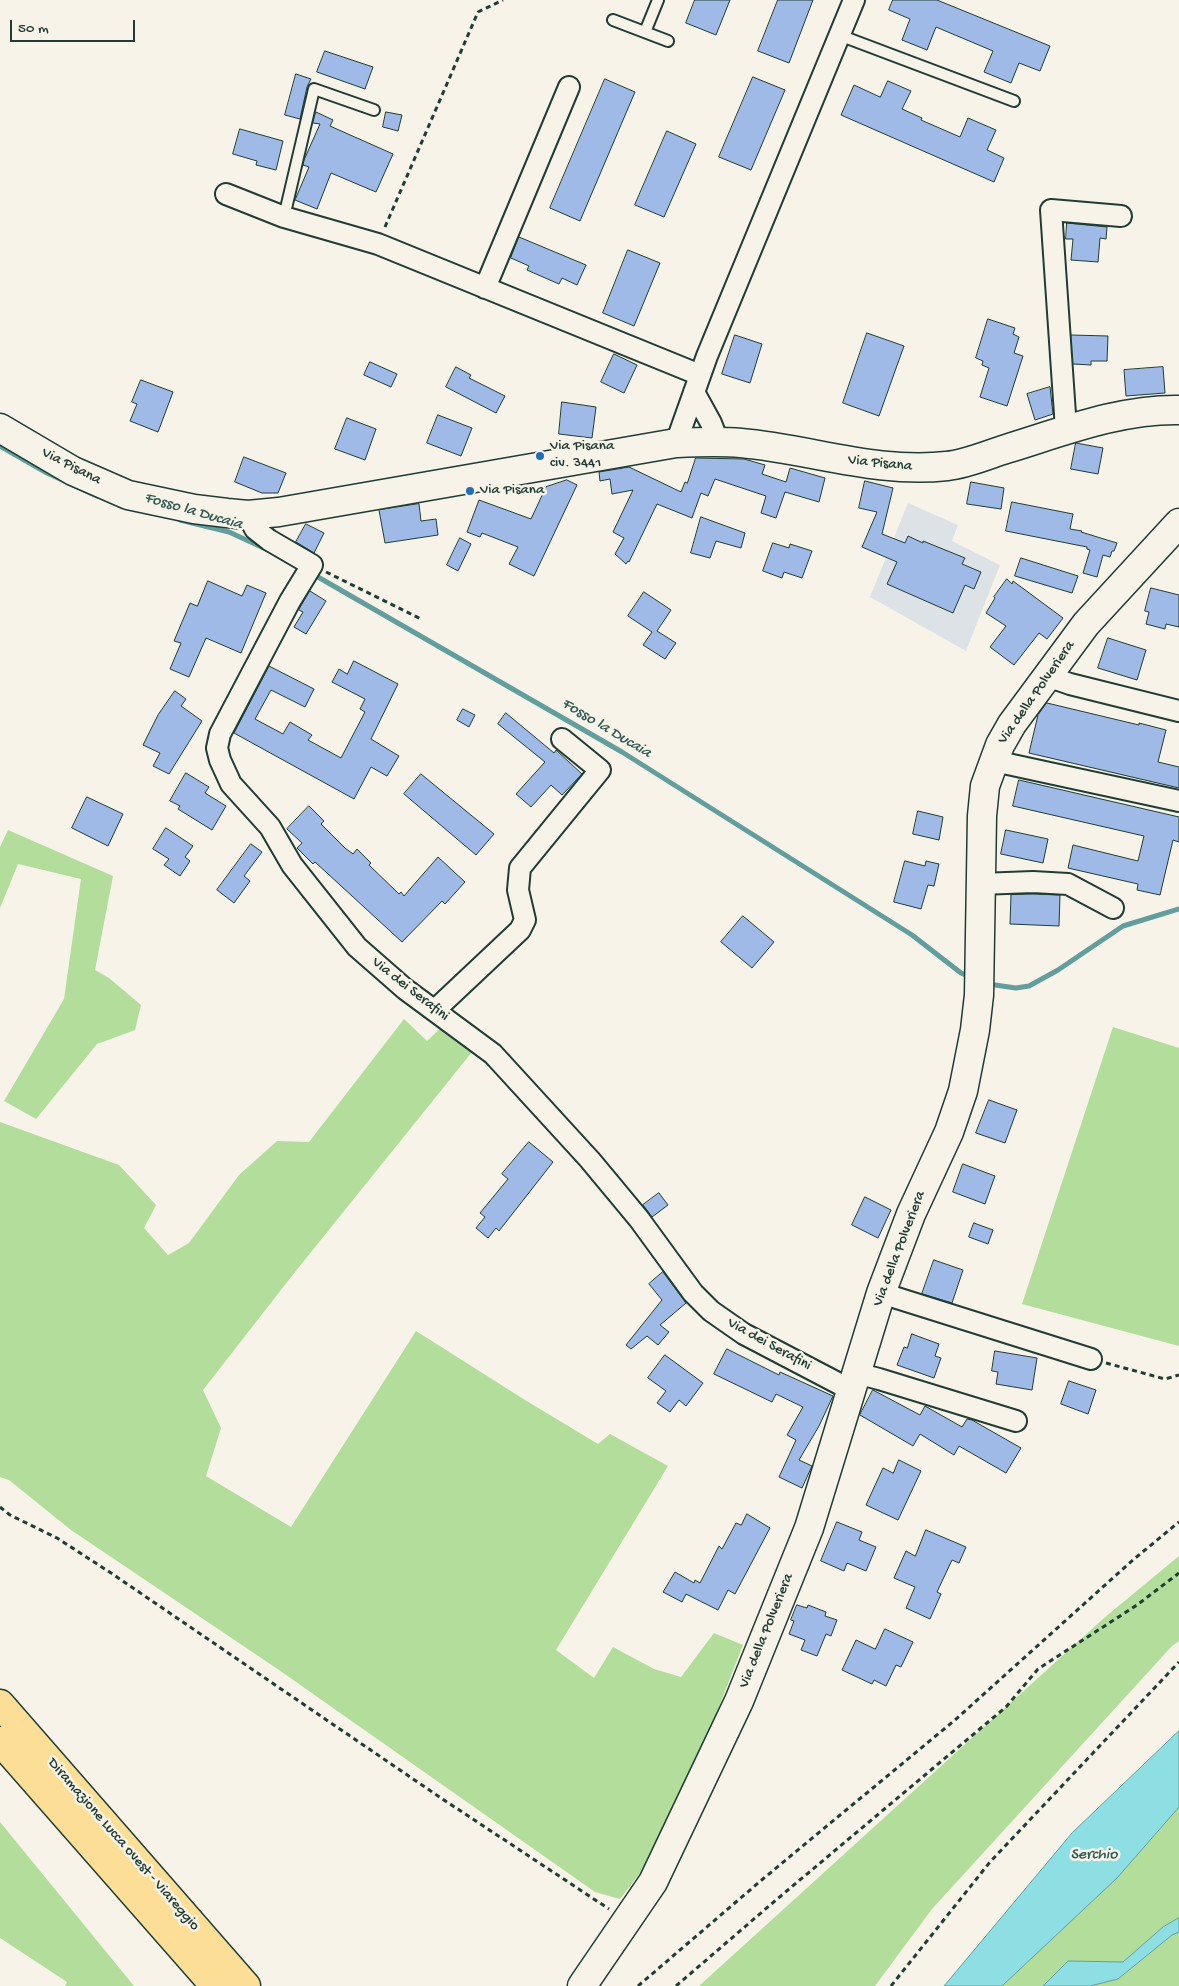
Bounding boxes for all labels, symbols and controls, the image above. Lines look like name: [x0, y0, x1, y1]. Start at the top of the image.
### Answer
scale bar: [12, 10, 138, 42]
text: 50 m: [18, 20, 49, 38]
place label: Via Pisana civ. 3441: [550, 438, 614, 473]
street label: Via Pisana: [38, 444, 104, 490]
marker: Via Pisana civ. 3441: [534, 450, 546, 462]
street label: Via Pisana: [847, 452, 913, 476]
place label: Via Pisana: [480, 482, 544, 500]
marker: Via Pisana: [464, 485, 476, 497]
water label: Fosso la Ducaia: [142, 489, 244, 535]
street label: Via della Polveriera: [995, 638, 1079, 748]
water label: Fosso la Ducaia: [558, 695, 654, 763]
street label: Via dei Serafini: [368, 954, 452, 1026]
street label: Via della Polveriera: [870, 1189, 930, 1309]
street label: Via dei Serafini: [724, 1314, 814, 1376]
street label: Via della Polveriera: [736, 1571, 798, 1691]
street label: Diramazione Lucca ovest - Viareggio: [43, 1755, 203, 1935]
water label: Serchio: [1070, 1846, 1118, 1866]

